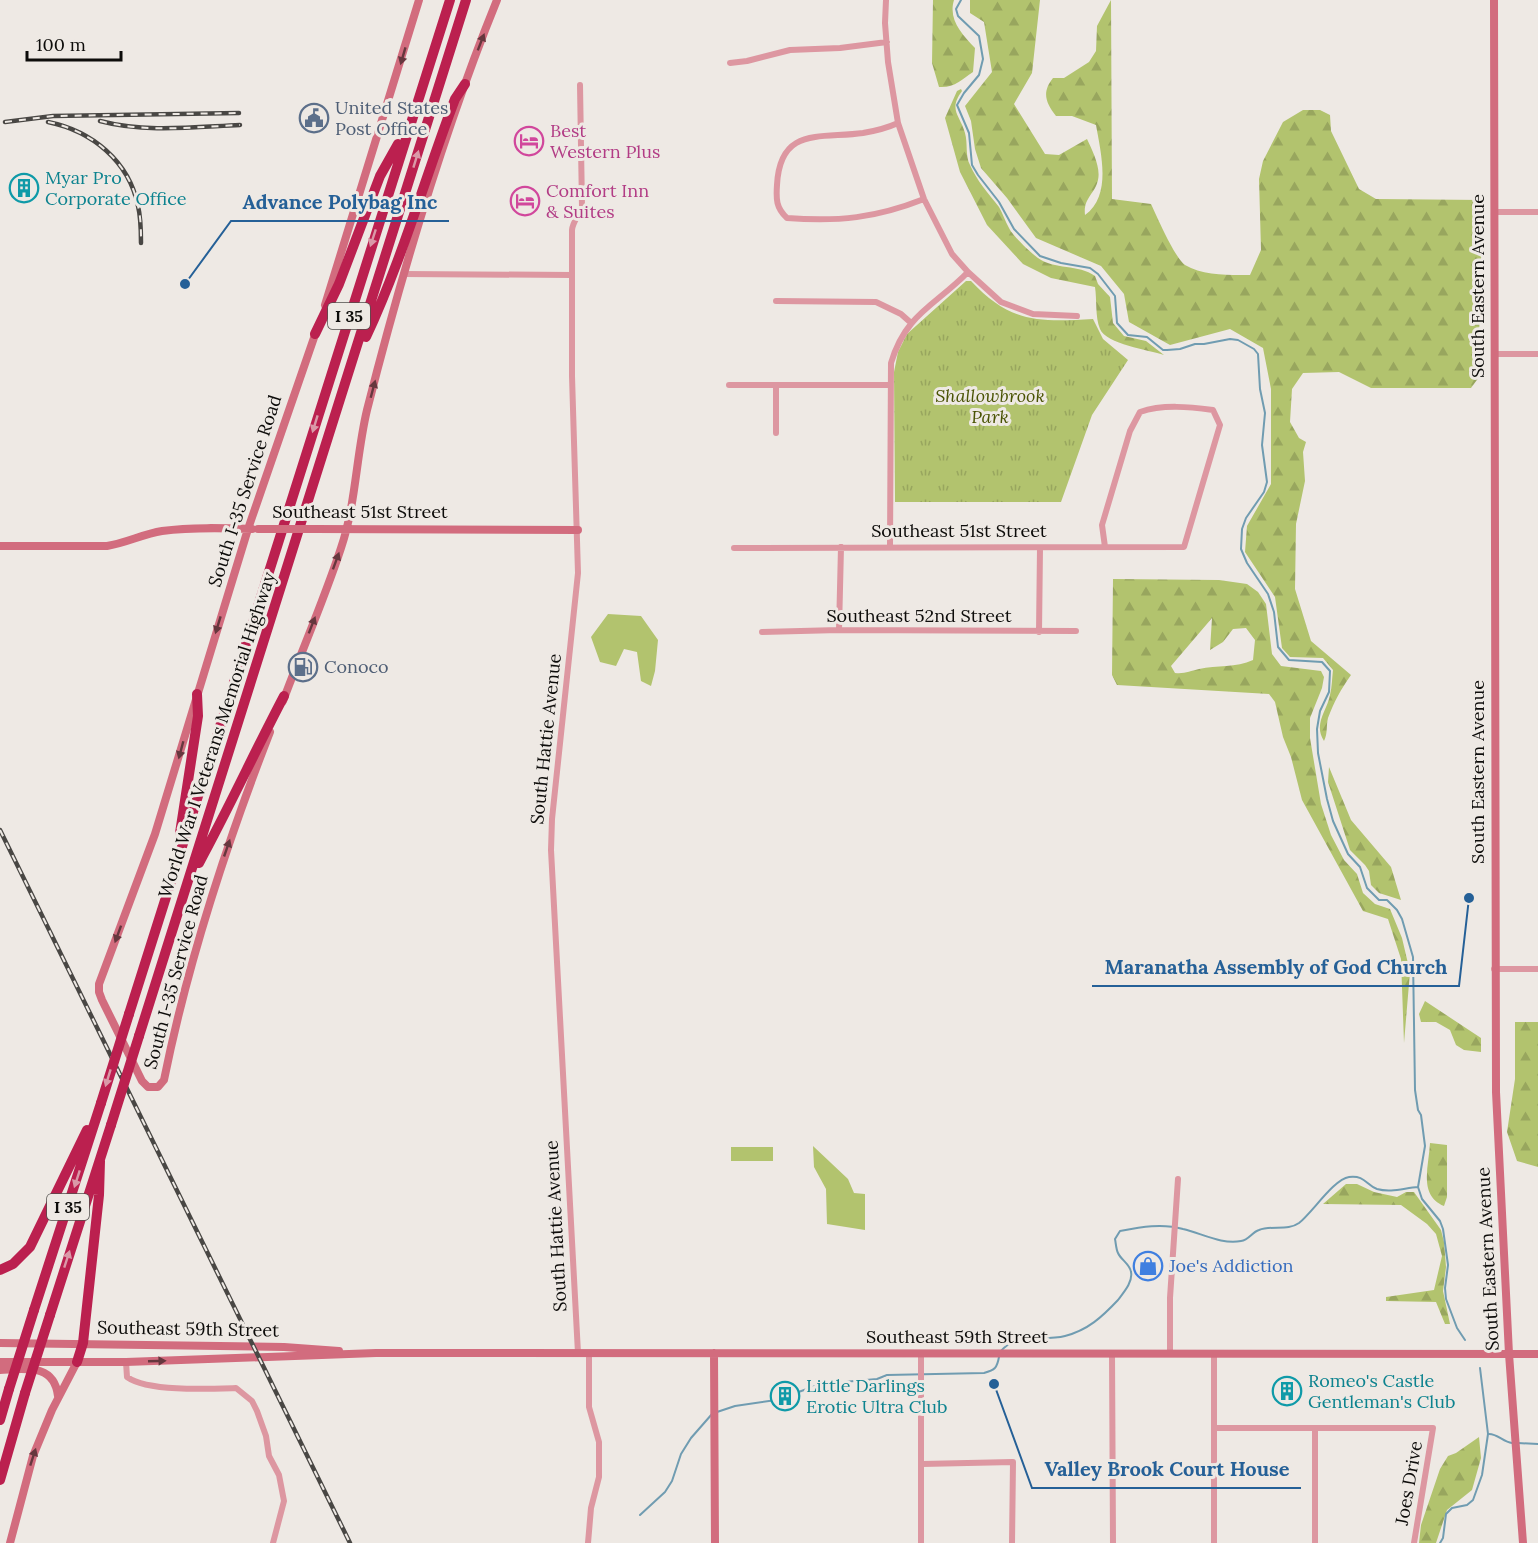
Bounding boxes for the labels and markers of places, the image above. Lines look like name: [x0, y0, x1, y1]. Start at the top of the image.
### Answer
place label: United States Post Office: [335, 96, 448, 140]
public building icon: United States Post Office: [298, 102, 330, 134]
place label: Best Western Plus: [550, 119, 660, 163]
hotel icon: Best Western Plus: [513, 125, 545, 157]
place label: Myar Pro Corporate Office: [45, 166, 187, 210]
building icon: Myar Pro Corporate Office: [8, 172, 40, 204]
place label: Comfort Inn & Suites: [546, 179, 649, 223]
callout: Advance Polybag Inc: [231, 183, 449, 221]
hotel icon: Comfort Inn & Suites: [509, 185, 541, 217]
fuel station icon: Conoco: [287, 651, 319, 683]
place label: Conoco: [324, 655, 389, 678]
callout: Maranatha Assembly of God Church: [1092, 948, 1459, 986]
shop icon: Joe's Addiction: [1132, 1250, 1164, 1282]
place label: Joe's Addiction: [1168, 1254, 1293, 1277]
place label: Romeo's Castle Gentleman's Club: [1308, 1369, 1455, 1413]
place label: Little Darlings Erotic Ultra Club: [806, 1374, 948, 1418]
building icon: Romeo's Castle Gentleman's Club: [1271, 1375, 1303, 1407]
building icon: Little Darlings Erotic Ultra Club: [769, 1380, 801, 1412]
callout: Valley Brook Court House: [1032, 1450, 1301, 1488]

